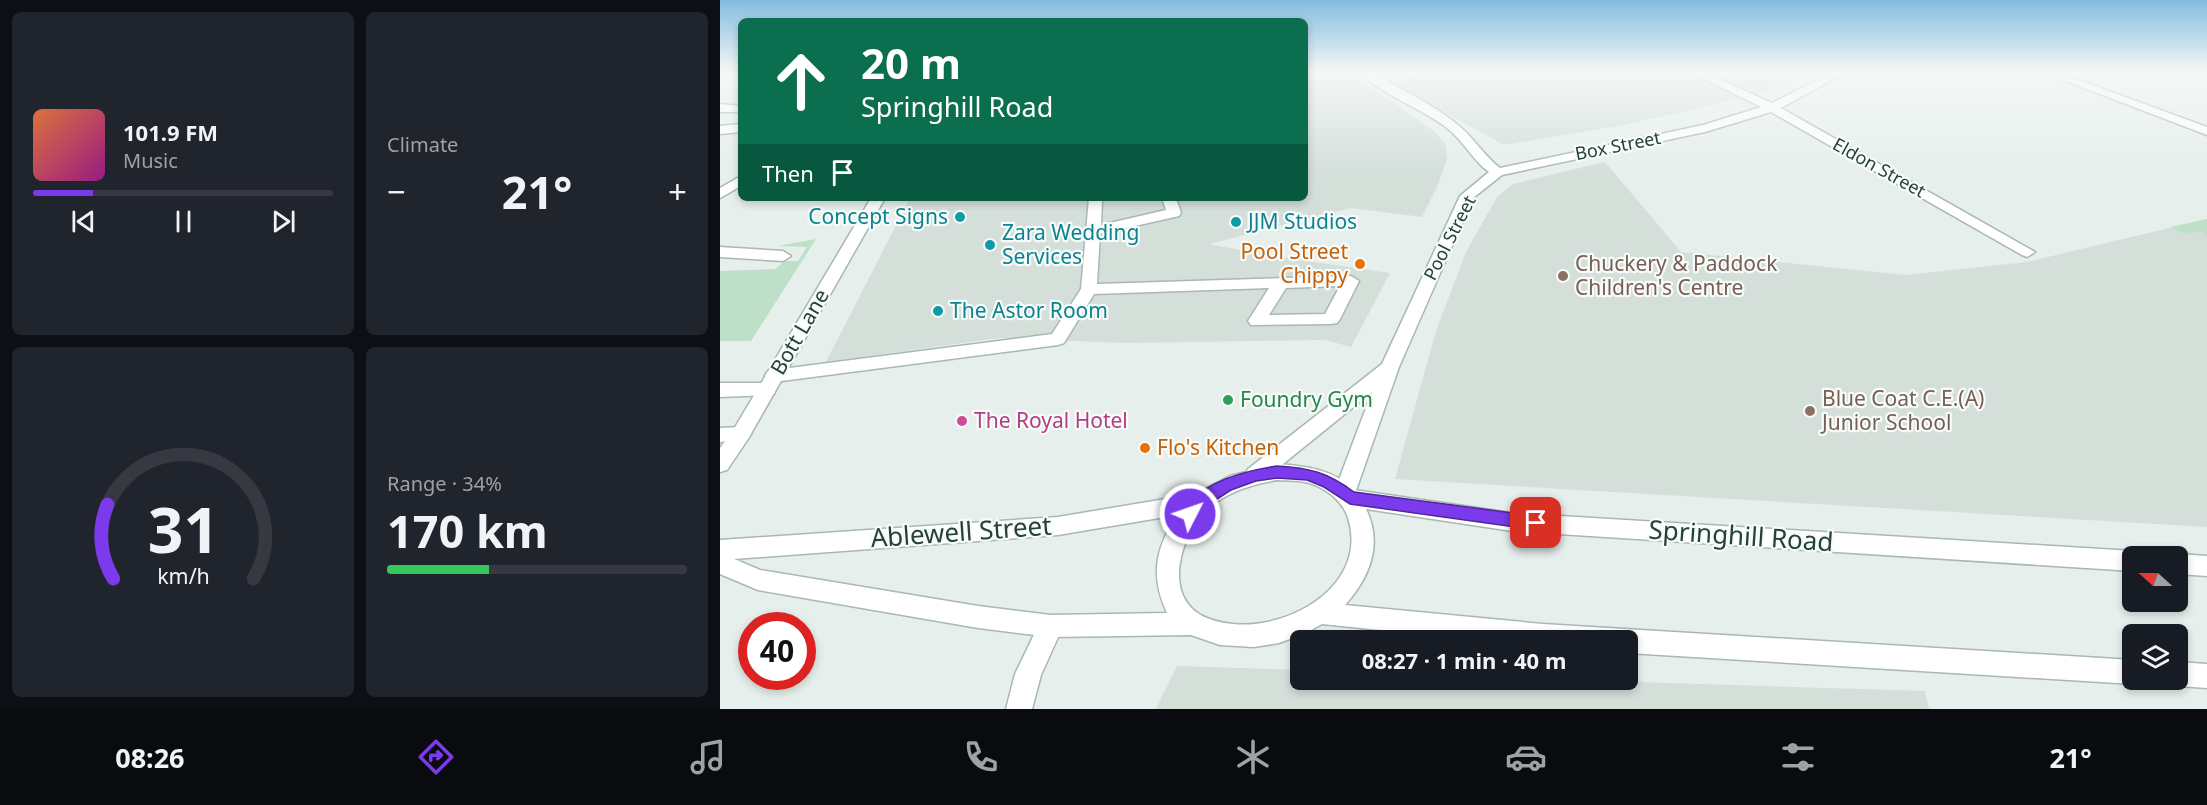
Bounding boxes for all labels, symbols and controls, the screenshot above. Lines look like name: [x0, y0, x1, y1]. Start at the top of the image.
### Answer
text: 20 m: [861, 34, 961, 91]
icon: ahead: [762, 42, 840, 120]
text: Springhill Road: [861, 88, 1053, 125]
text: 101.9 FM: [123, 117, 218, 147]
street label: Box Street: [1573, 125, 1663, 165]
text: Climate: [387, 131, 458, 158]
street label: Eldon Street: [1829, 132, 1931, 203]
text: Music: [123, 147, 178, 174]
icon: arrive: [826, 156, 859, 189]
text: Then: [762, 158, 814, 188]
text: 21°: [502, 161, 572, 222]
text: −: [387, 169, 406, 214]
text: +: [668, 169, 687, 214]
street label: Pool Street: [1417, 191, 1481, 284]
place label: Concept Signs: [808, 202, 948, 230]
icon: previous: [67, 205, 100, 238]
icon: pause: [167, 205, 200, 238]
icon: next: [267, 205, 300, 238]
place label: JJM Studios: [1246, 207, 1357, 235]
marker: Concept Signs: [953, 210, 967, 224]
marker: JJM Studios: [1229, 215, 1243, 229]
place label: Zara Wedding Services: [1002, 218, 1139, 270]
place label: Pool Street Chippy: [1240, 237, 1348, 289]
marker: Zara Wedding Services: [983, 238, 997, 252]
place label: Chuckery & Paddock Children's Centre: [1575, 249, 1778, 301]
marker: Pool Street Chippy: [1353, 257, 1367, 271]
marker: Chuckery & Paddock Children's Centre: [1556, 269, 1570, 283]
street label: Bott Lane: [763, 284, 835, 379]
place label: The Astor Room: [950, 296, 1108, 324]
marker: The Astor Room: [931, 304, 945, 318]
place label: Blue Coat C.E.(A) Junior School: [1820, 384, 1984, 436]
place label: Foundry Gym: [1240, 385, 1373, 413]
marker: Foundry Gym: [1221, 393, 1235, 407]
marker: Blue Coat C.E.(A) Junior School: [1803, 404, 1817, 418]
place label: The Royal Hotel: [974, 406, 1128, 434]
marker: The Royal Hotel: [955, 414, 969, 428]
place label: Flo's Kitchen: [1157, 433, 1279, 461]
marker: Flo's Kitchen: [1138, 441, 1152, 455]
text: Range · 34%: [387, 470, 502, 497]
position arrow: [1158, 482, 1222, 546]
text: 31: [147, 486, 219, 571]
pin: [1510, 497, 1561, 548]
text: 170 km: [387, 500, 548, 561]
icon: arrive: [1519, 506, 1552, 539]
street label: Ablewell Street: [869, 507, 1053, 555]
street label: Springhill Road: [1647, 511, 1835, 559]
north arrow: [2122, 546, 2188, 612]
map controls: [2122, 546, 2188, 690]
text: km/h: [157, 561, 209, 590]
speed limit sign: 40: [738, 612, 816, 690]
button: layers: [2122, 624, 2188, 690]
text: 08:27 · 1 min · 40 m: [1362, 645, 1566, 675]
icon: directions: [415, 736, 457, 778]
icon: music: [687, 736, 729, 778]
icon: phone: [960, 736, 1002, 778]
icon: climate: [1232, 736, 1274, 778]
icon: car: [1505, 736, 1547, 778]
icon: filters: [1777, 736, 1819, 778]
text: 08:26: [115, 739, 185, 776]
text: 21°: [2049, 739, 2092, 776]

